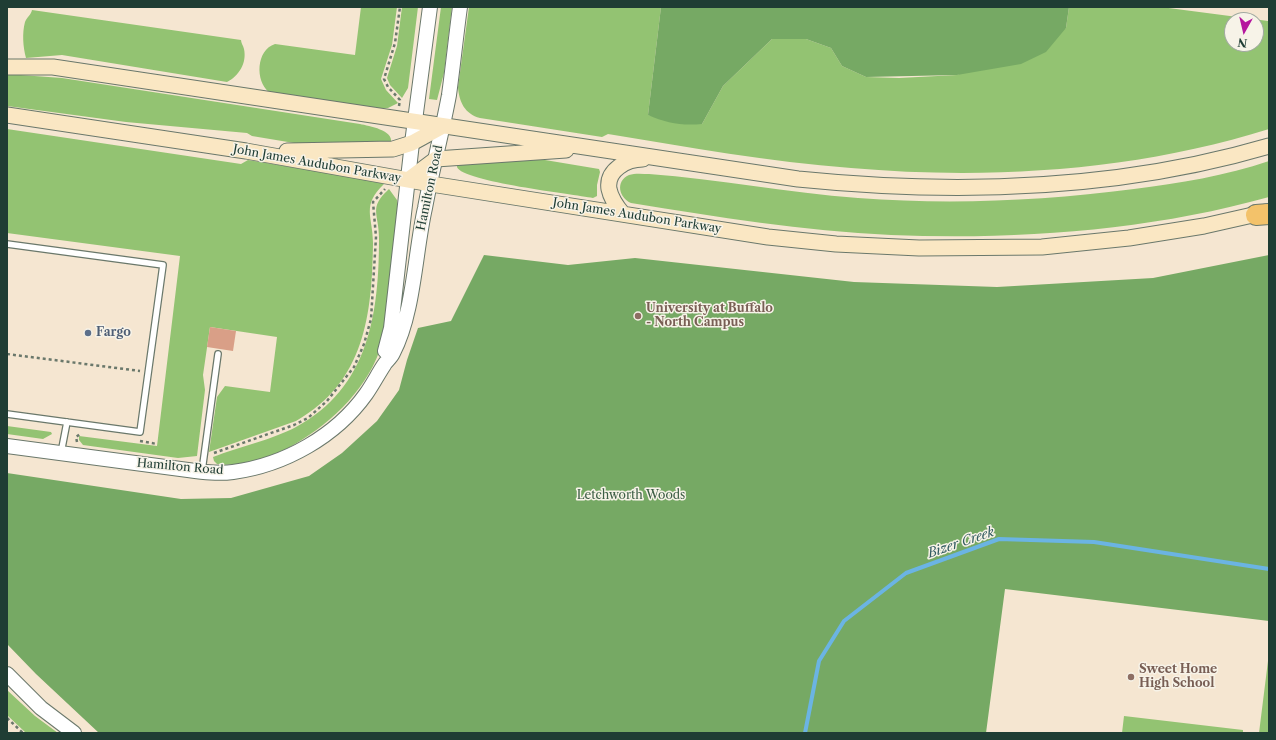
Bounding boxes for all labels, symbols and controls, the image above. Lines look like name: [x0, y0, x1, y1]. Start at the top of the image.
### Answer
north arrow: [1224, 12, 1264, 52]
text: N: [1237, 35, 1248, 50]
street label: John James Audubon Parkway: [232, 142, 402, 186]
street label: Hamilton Road: [414, 144, 446, 232]
street label: John James Audubon Parkway: [552, 196, 722, 236]
place label: University at Buffalo - North Campus: [646, 302, 773, 330]
marker: University at Buffalo - North Campus: [633, 311, 643, 321]
place label: Fargo: [96, 326, 131, 340]
marker: Fargo: [83, 328, 93, 338]
street label: Hamilton Road: [136, 456, 224, 478]
park label: Letchworth Woods: [577, 489, 685, 503]
water label: Bizer Creek: [926, 524, 996, 562]
place label: Sweet Home High School: [1139, 663, 1217, 691]
marker: Sweet Home High School: [1126, 672, 1136, 682]

